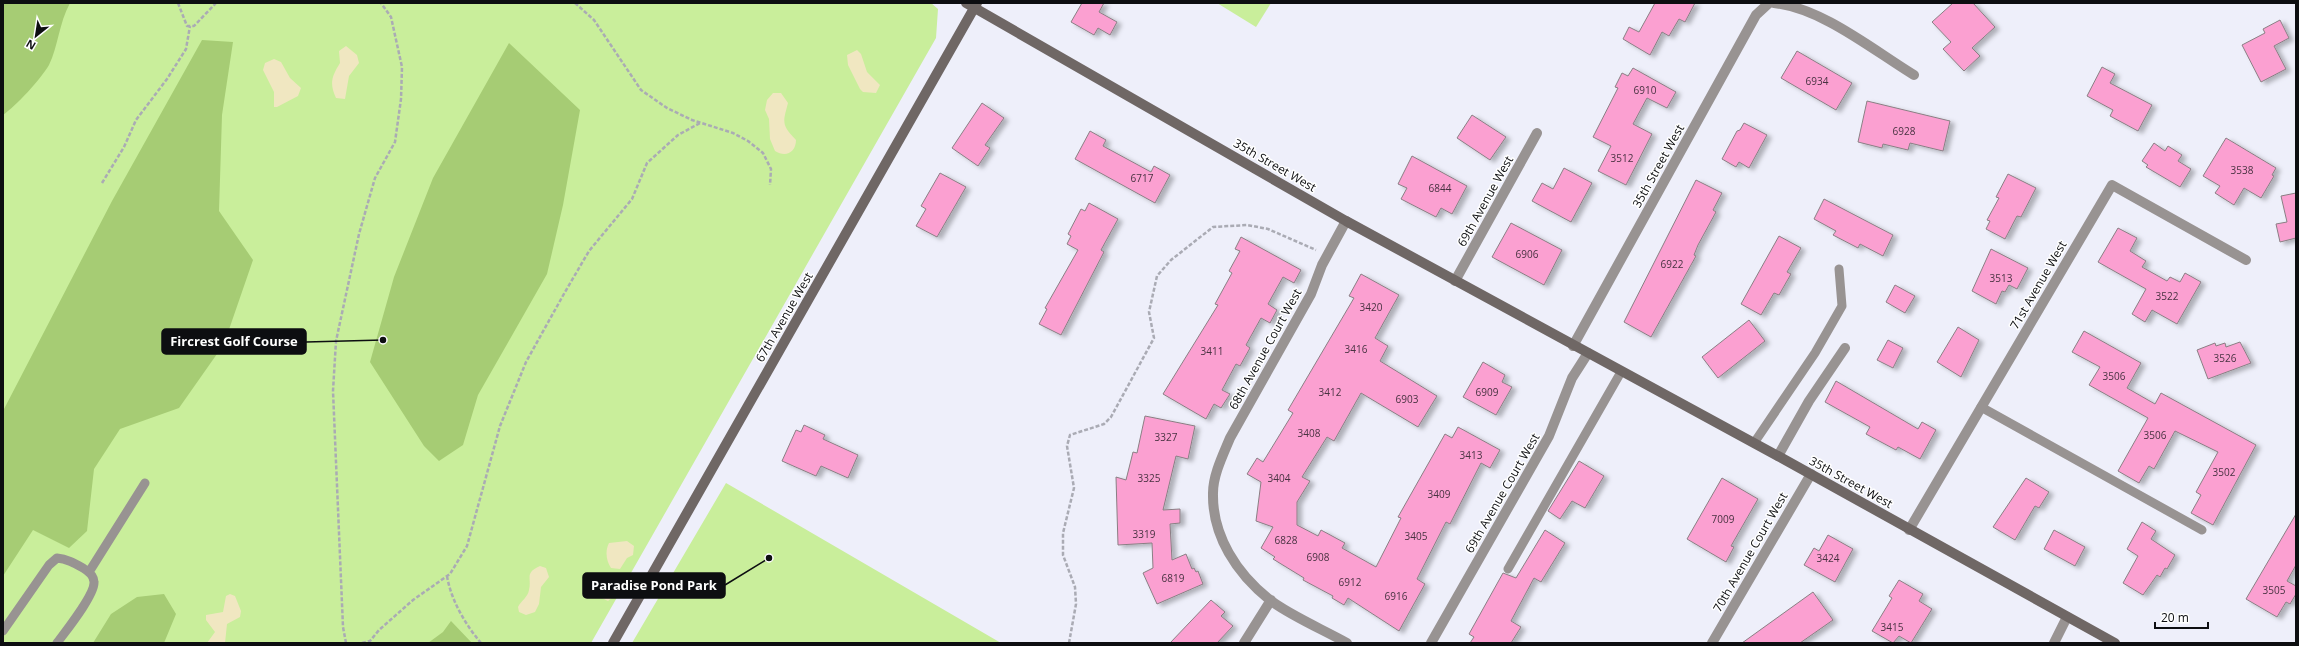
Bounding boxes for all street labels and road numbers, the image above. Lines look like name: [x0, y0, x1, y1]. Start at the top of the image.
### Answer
street label: 35th Street West: [1628, 121, 1688, 211]
street label: 35th Street West: [1231, 134, 1319, 196]
street label: 69th Avenue West: [1453, 153, 1517, 249]
street label: 71st Avenue West: [2006, 238, 2070, 332]
street label: 67th Avenue West: [751, 269, 817, 365]
street label: 68th Avenue Court West: [1225, 286, 1305, 412]
street label: 69th Avenue Court West: [1461, 430, 1543, 556]
street label: 35th Street West: [1806, 452, 1896, 512]
street label: 70th Avenue Court West: [1709, 489, 1791, 615]

